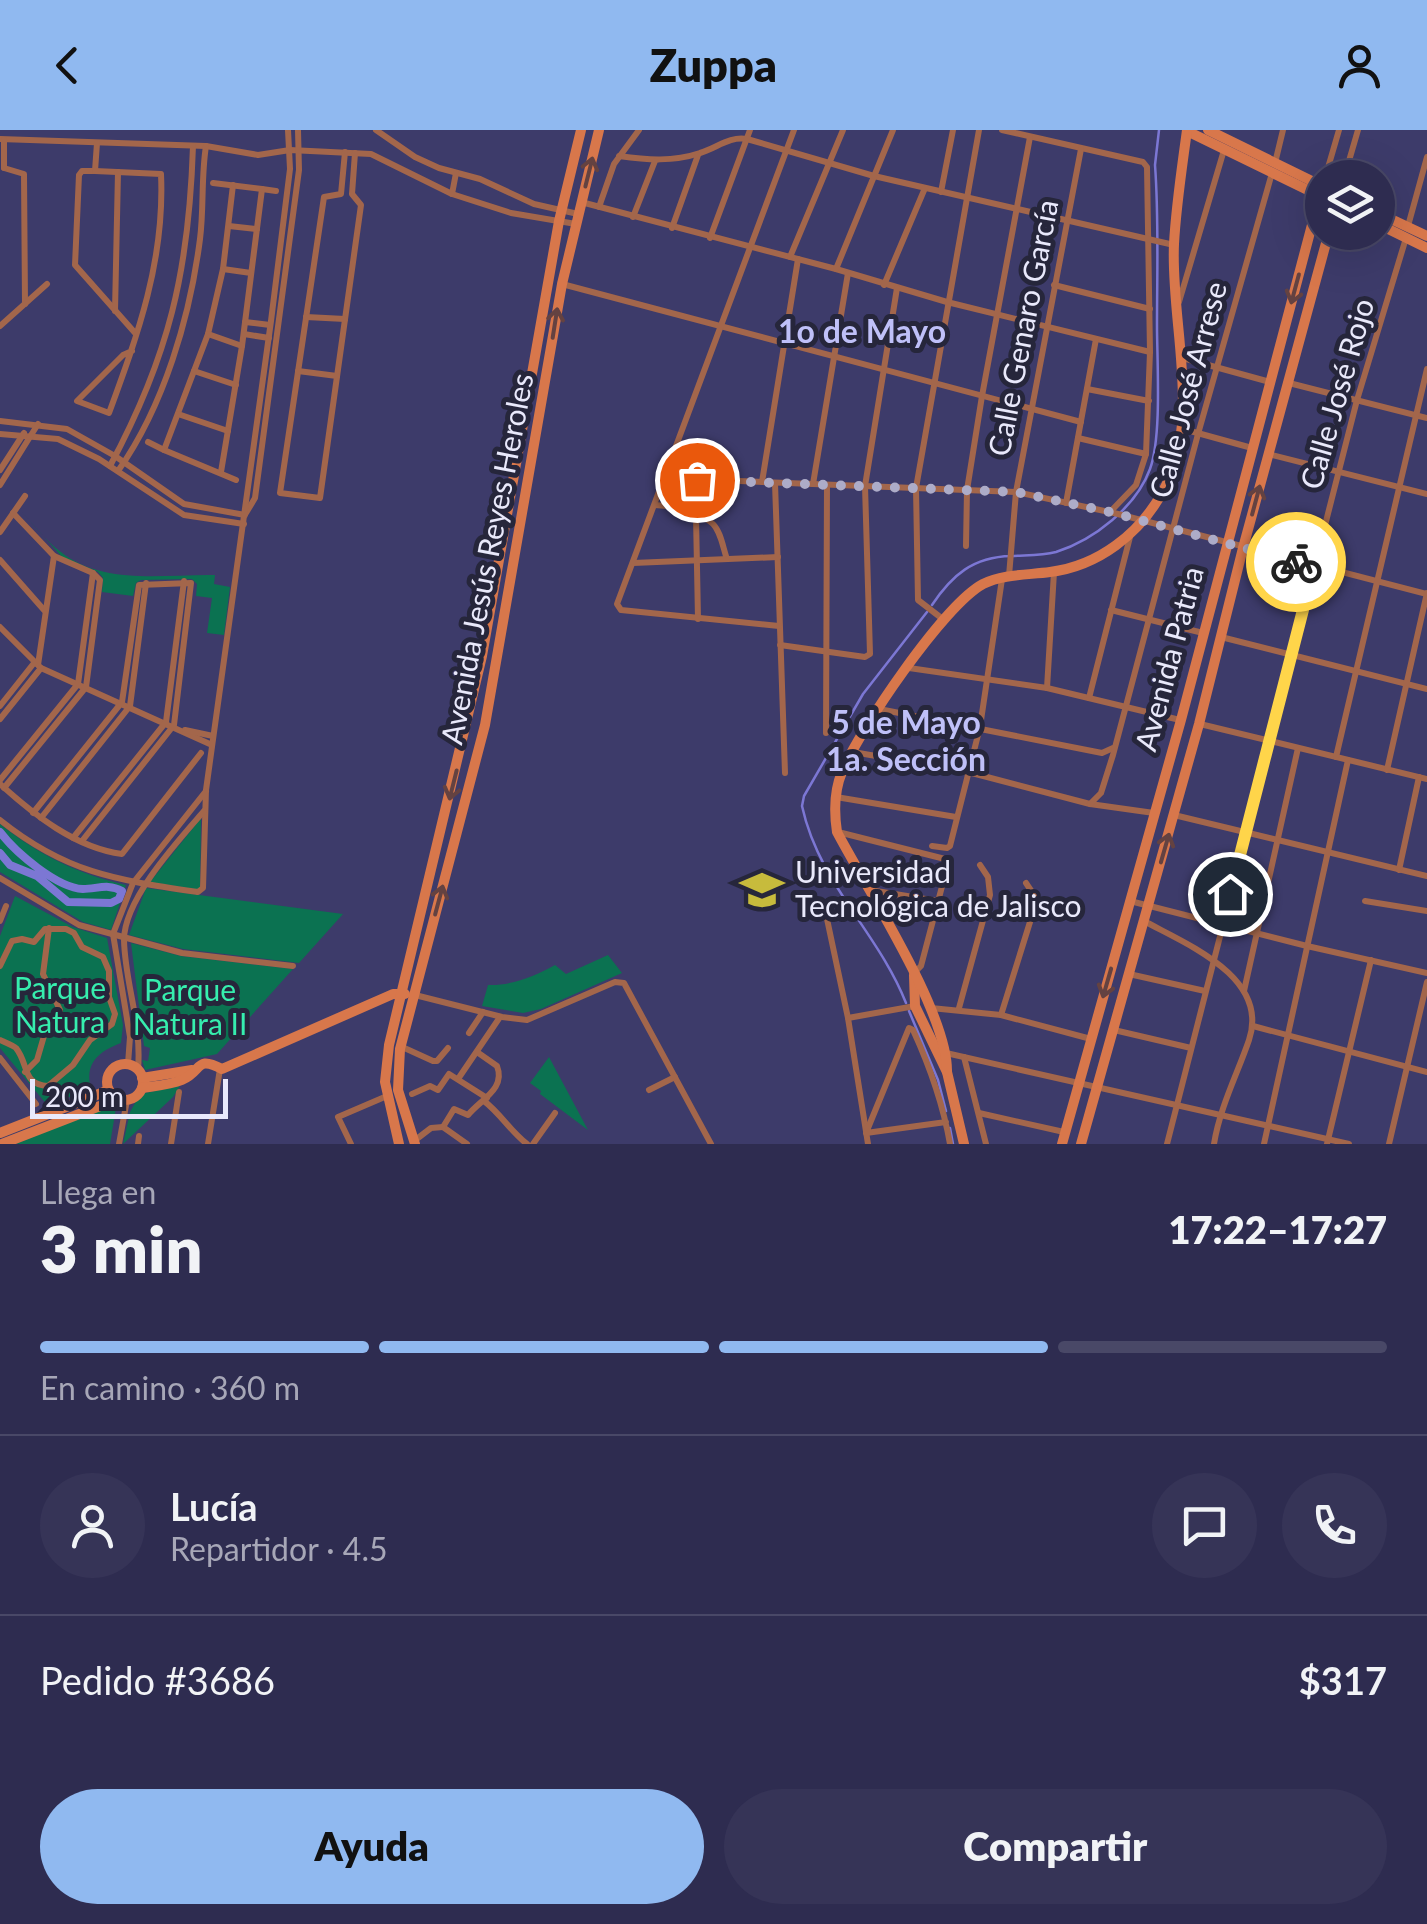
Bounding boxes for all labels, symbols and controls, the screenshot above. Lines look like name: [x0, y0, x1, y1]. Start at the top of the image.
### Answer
icon: back: [40, 38, 95, 93]
text: Zuppa: [650, 38, 777, 92]
icon: person: [1332, 38, 1387, 93]
one-way arrow: [581, 157, 599, 189]
map controls: [1305, 160, 1395, 250]
button: layers: [1305, 160, 1395, 250]
street label: Calle Genaro García: [980, 196, 1065, 459]
one-way arrow: [1284, 273, 1303, 304]
street label: Calle José Arrese: [1141, 277, 1233, 502]
street label: Calle José Rojo: [1292, 294, 1380, 493]
one-way arrow: [546, 307, 565, 340]
district label: 1o de Mayo: [778, 311, 946, 350]
street label: Avenida Jesús Reyes Heroles: [432, 370, 540, 747]
pin: [655, 438, 740, 523]
icon: bag: [670, 453, 725, 508]
one-way arrow: [1247, 485, 1266, 516]
courier: [1246, 512, 1346, 612]
icon: bike: [1269, 535, 1324, 590]
street label: Avenida Patria: [1126, 562, 1210, 755]
district label: 5 de Mayo 1a. Sección: [826, 702, 986, 778]
one-way arrow: [443, 769, 462, 800]
one-way arrow: [1157, 833, 1175, 864]
pin: [1188, 852, 1273, 937]
place label: Universidad Tecnológica de Jalisco: [795, 853, 1081, 923]
school or university icon: Universidad Tecnológica de Jalisco: [738, 866, 786, 914]
icon: home: [1203, 867, 1258, 922]
one-way arrow: [430, 885, 449, 916]
one-way arrow: [1097, 966, 1115, 998]
park label: Parque Natura: [14, 969, 106, 1039]
park label: Parque Natura II: [133, 971, 247, 1041]
scale bar: [30, 1074, 228, 1118]
text: 200 m: [45, 1079, 124, 1113]
text: Llega en: [40, 1172, 156, 1211]
text: 17:22–17:27: [1168, 1206, 1387, 1252]
text: 3 min: [40, 1209, 202, 1287]
text: En camino · 360 m: [40, 1368, 300, 1407]
button: person: [40, 1473, 145, 1578]
button: chat: [1152, 1473, 1257, 1578]
button: phone: [1282, 1473, 1387, 1578]
text: Lucía: [170, 1483, 258, 1529]
text: Repartidor · 4.5: [170, 1529, 388, 1568]
text: Pedido #3686: [40, 1657, 275, 1703]
text: $317: [1299, 1657, 1387, 1703]
button: Ayuda: [40, 1789, 704, 1904]
button: Compartir: [724, 1789, 1387, 1904]

